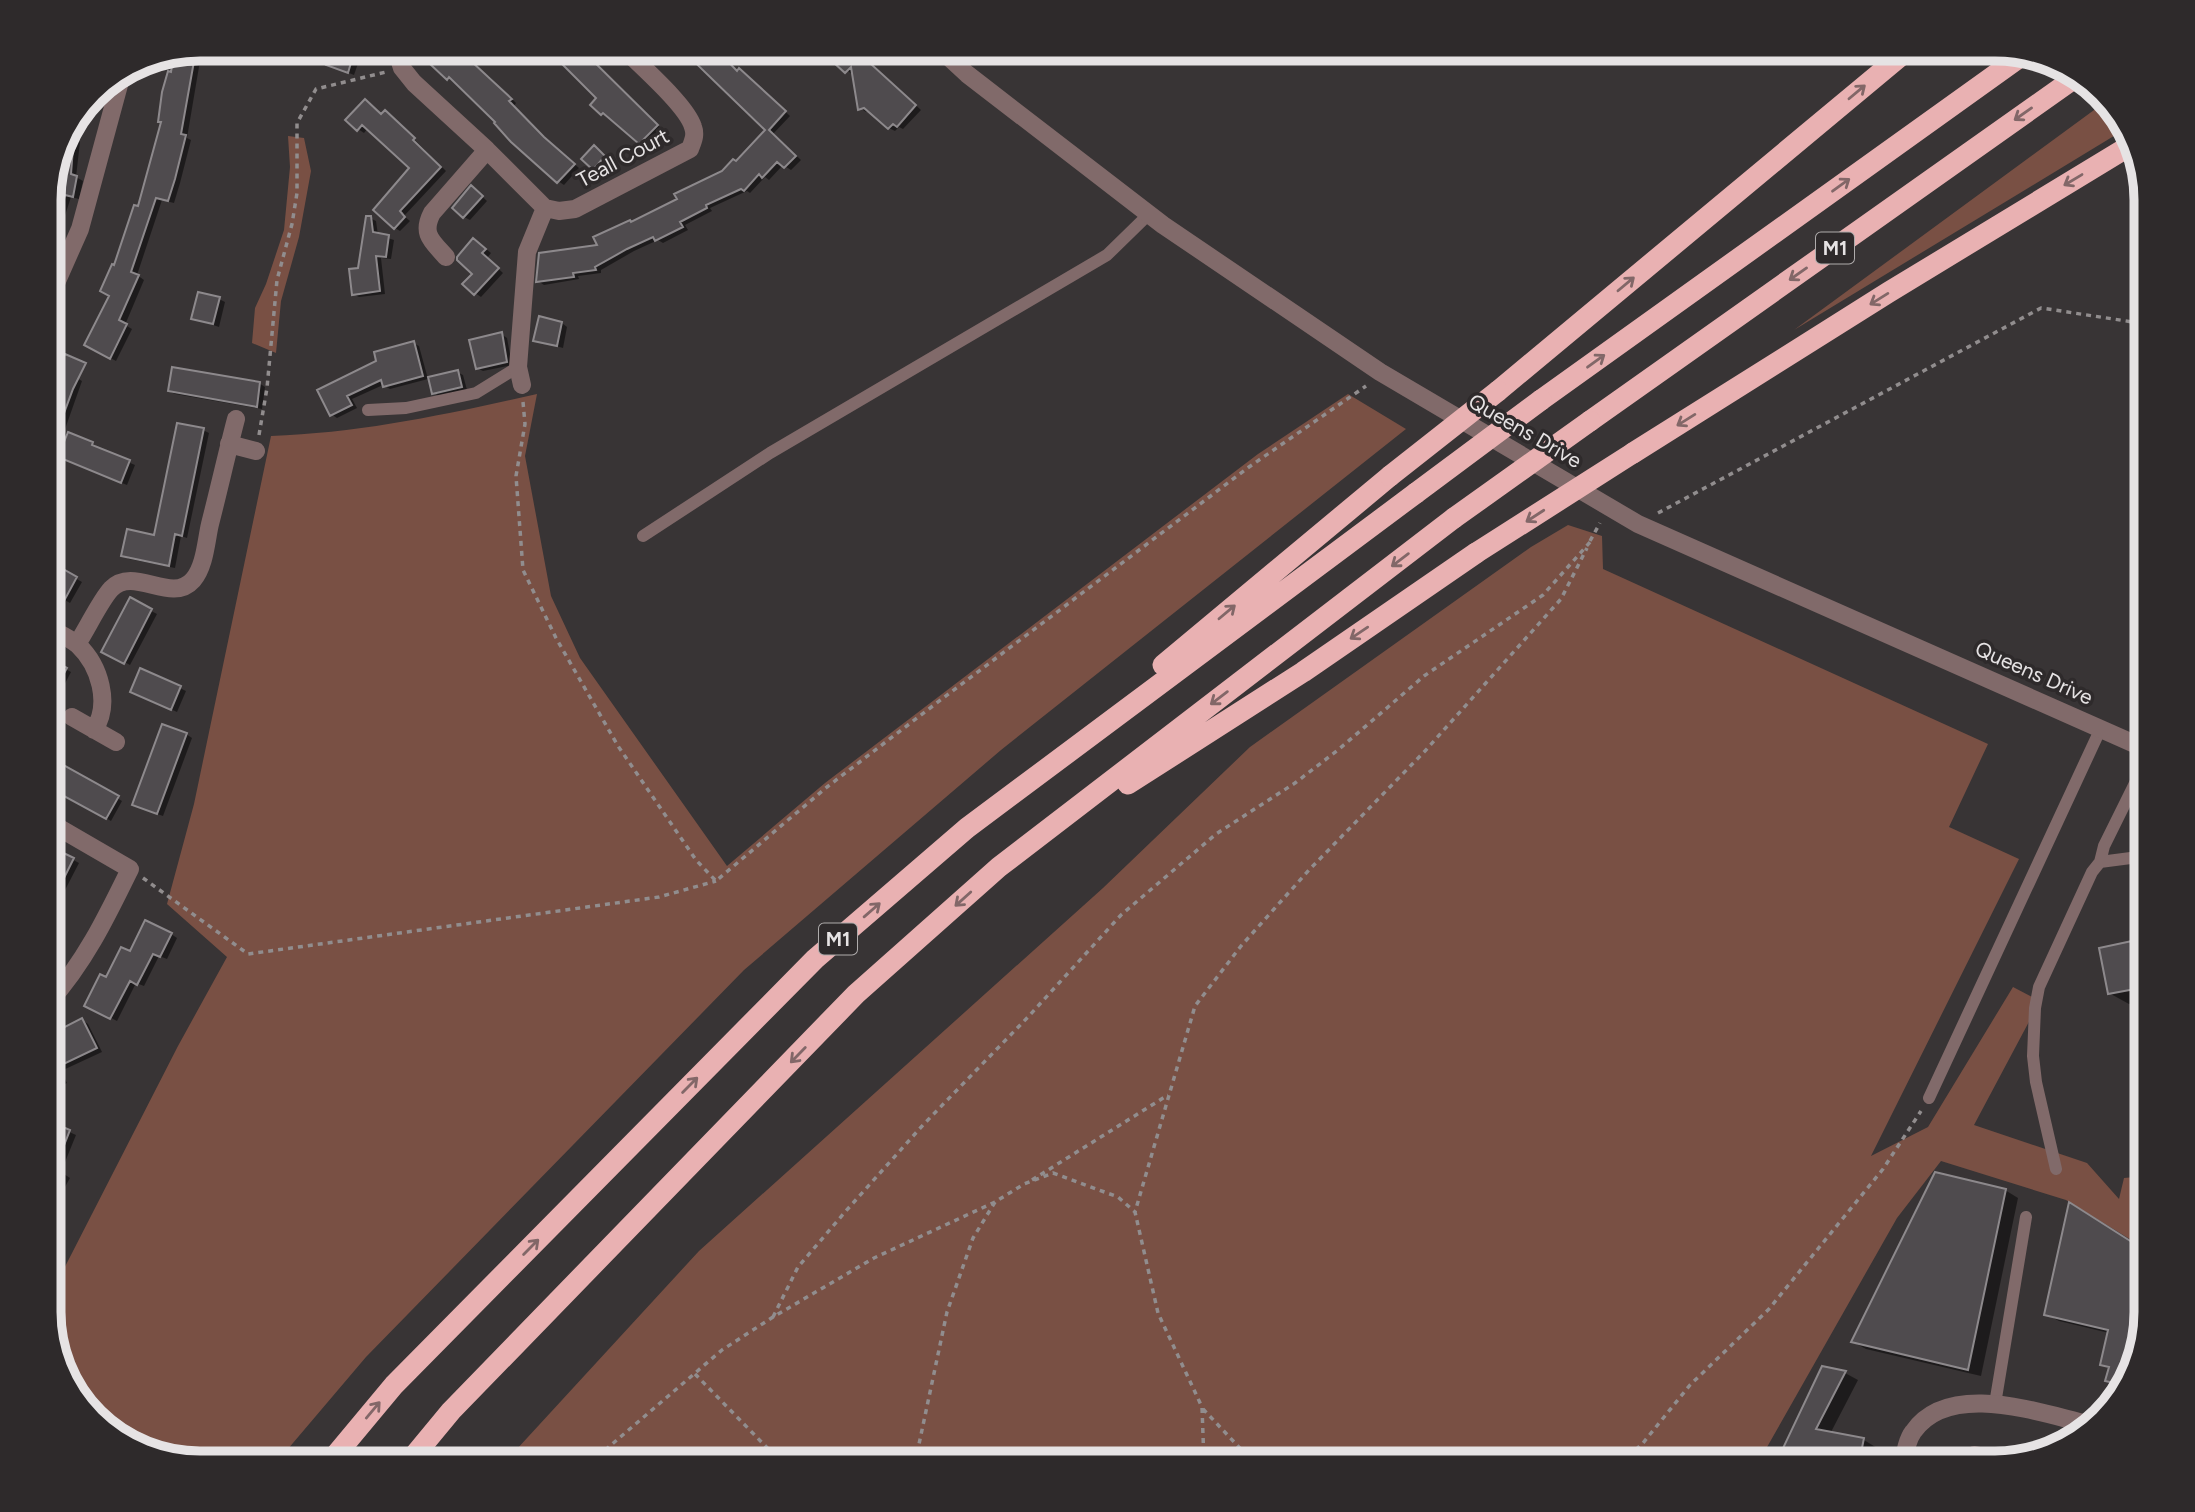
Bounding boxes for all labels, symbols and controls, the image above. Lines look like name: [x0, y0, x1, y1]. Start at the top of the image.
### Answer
one-way arrow: [1848, 84, 1866, 100]
one-way arrow: [2014, 107, 2033, 121]
street label: Teall Court: [572, 123, 673, 192]
one-way arrow: [2063, 173, 2083, 187]
one-way arrow: [1831, 178, 1850, 192]
road number: M1: [1816, 232, 1854, 264]
one-way arrow: [1789, 267, 1808, 281]
one-way arrow: [1617, 277, 1635, 292]
one-way arrow: [1869, 292, 1889, 306]
one-way arrow: [1586, 353, 1605, 368]
street label: Queens Drive: [1464, 388, 1586, 473]
one-way arrow: [1677, 412, 1696, 427]
one-way arrow: [1525, 510, 1545, 524]
one-way arrow: [1391, 552, 1410, 567]
one-way arrow: [1218, 604, 1236, 619]
one-way arrow: [1350, 626, 1369, 640]
street label: Queens Drive: [1971, 635, 2097, 710]
one-way arrow: [1211, 691, 1229, 706]
one-way arrow: [954, 891, 972, 907]
one-way arrow: [862, 902, 880, 918]
road number: M1: [819, 923, 857, 954]
one-way arrow: [789, 1046, 806, 1063]
one-way arrow: [682, 1077, 699, 1094]
one-way arrow: [522, 1238, 539, 1255]
one-way arrow: [365, 1402, 381, 1420]

